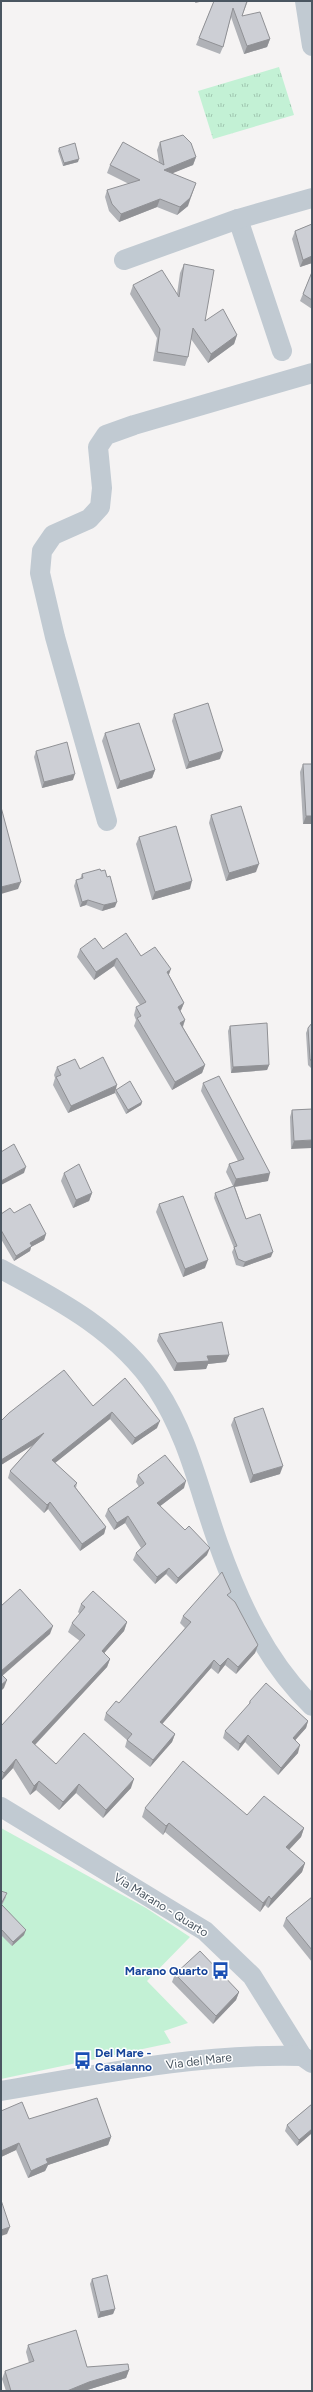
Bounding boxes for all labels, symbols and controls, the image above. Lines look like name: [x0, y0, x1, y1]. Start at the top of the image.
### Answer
street label: Via Marano - Quarto: [111, 1870, 211, 1940]
bus stop icon: Marano Quarto: [211, 1961, 231, 1981]
place label: Marano Quarto: [125, 1964, 208, 1978]
place label: Del Mare - Casalanno: [95, 2046, 152, 2074]
bus stop icon: Del Mare - Casalanno: [72, 2050, 92, 2070]
street label: Via del Mare: [165, 2050, 233, 2072]

